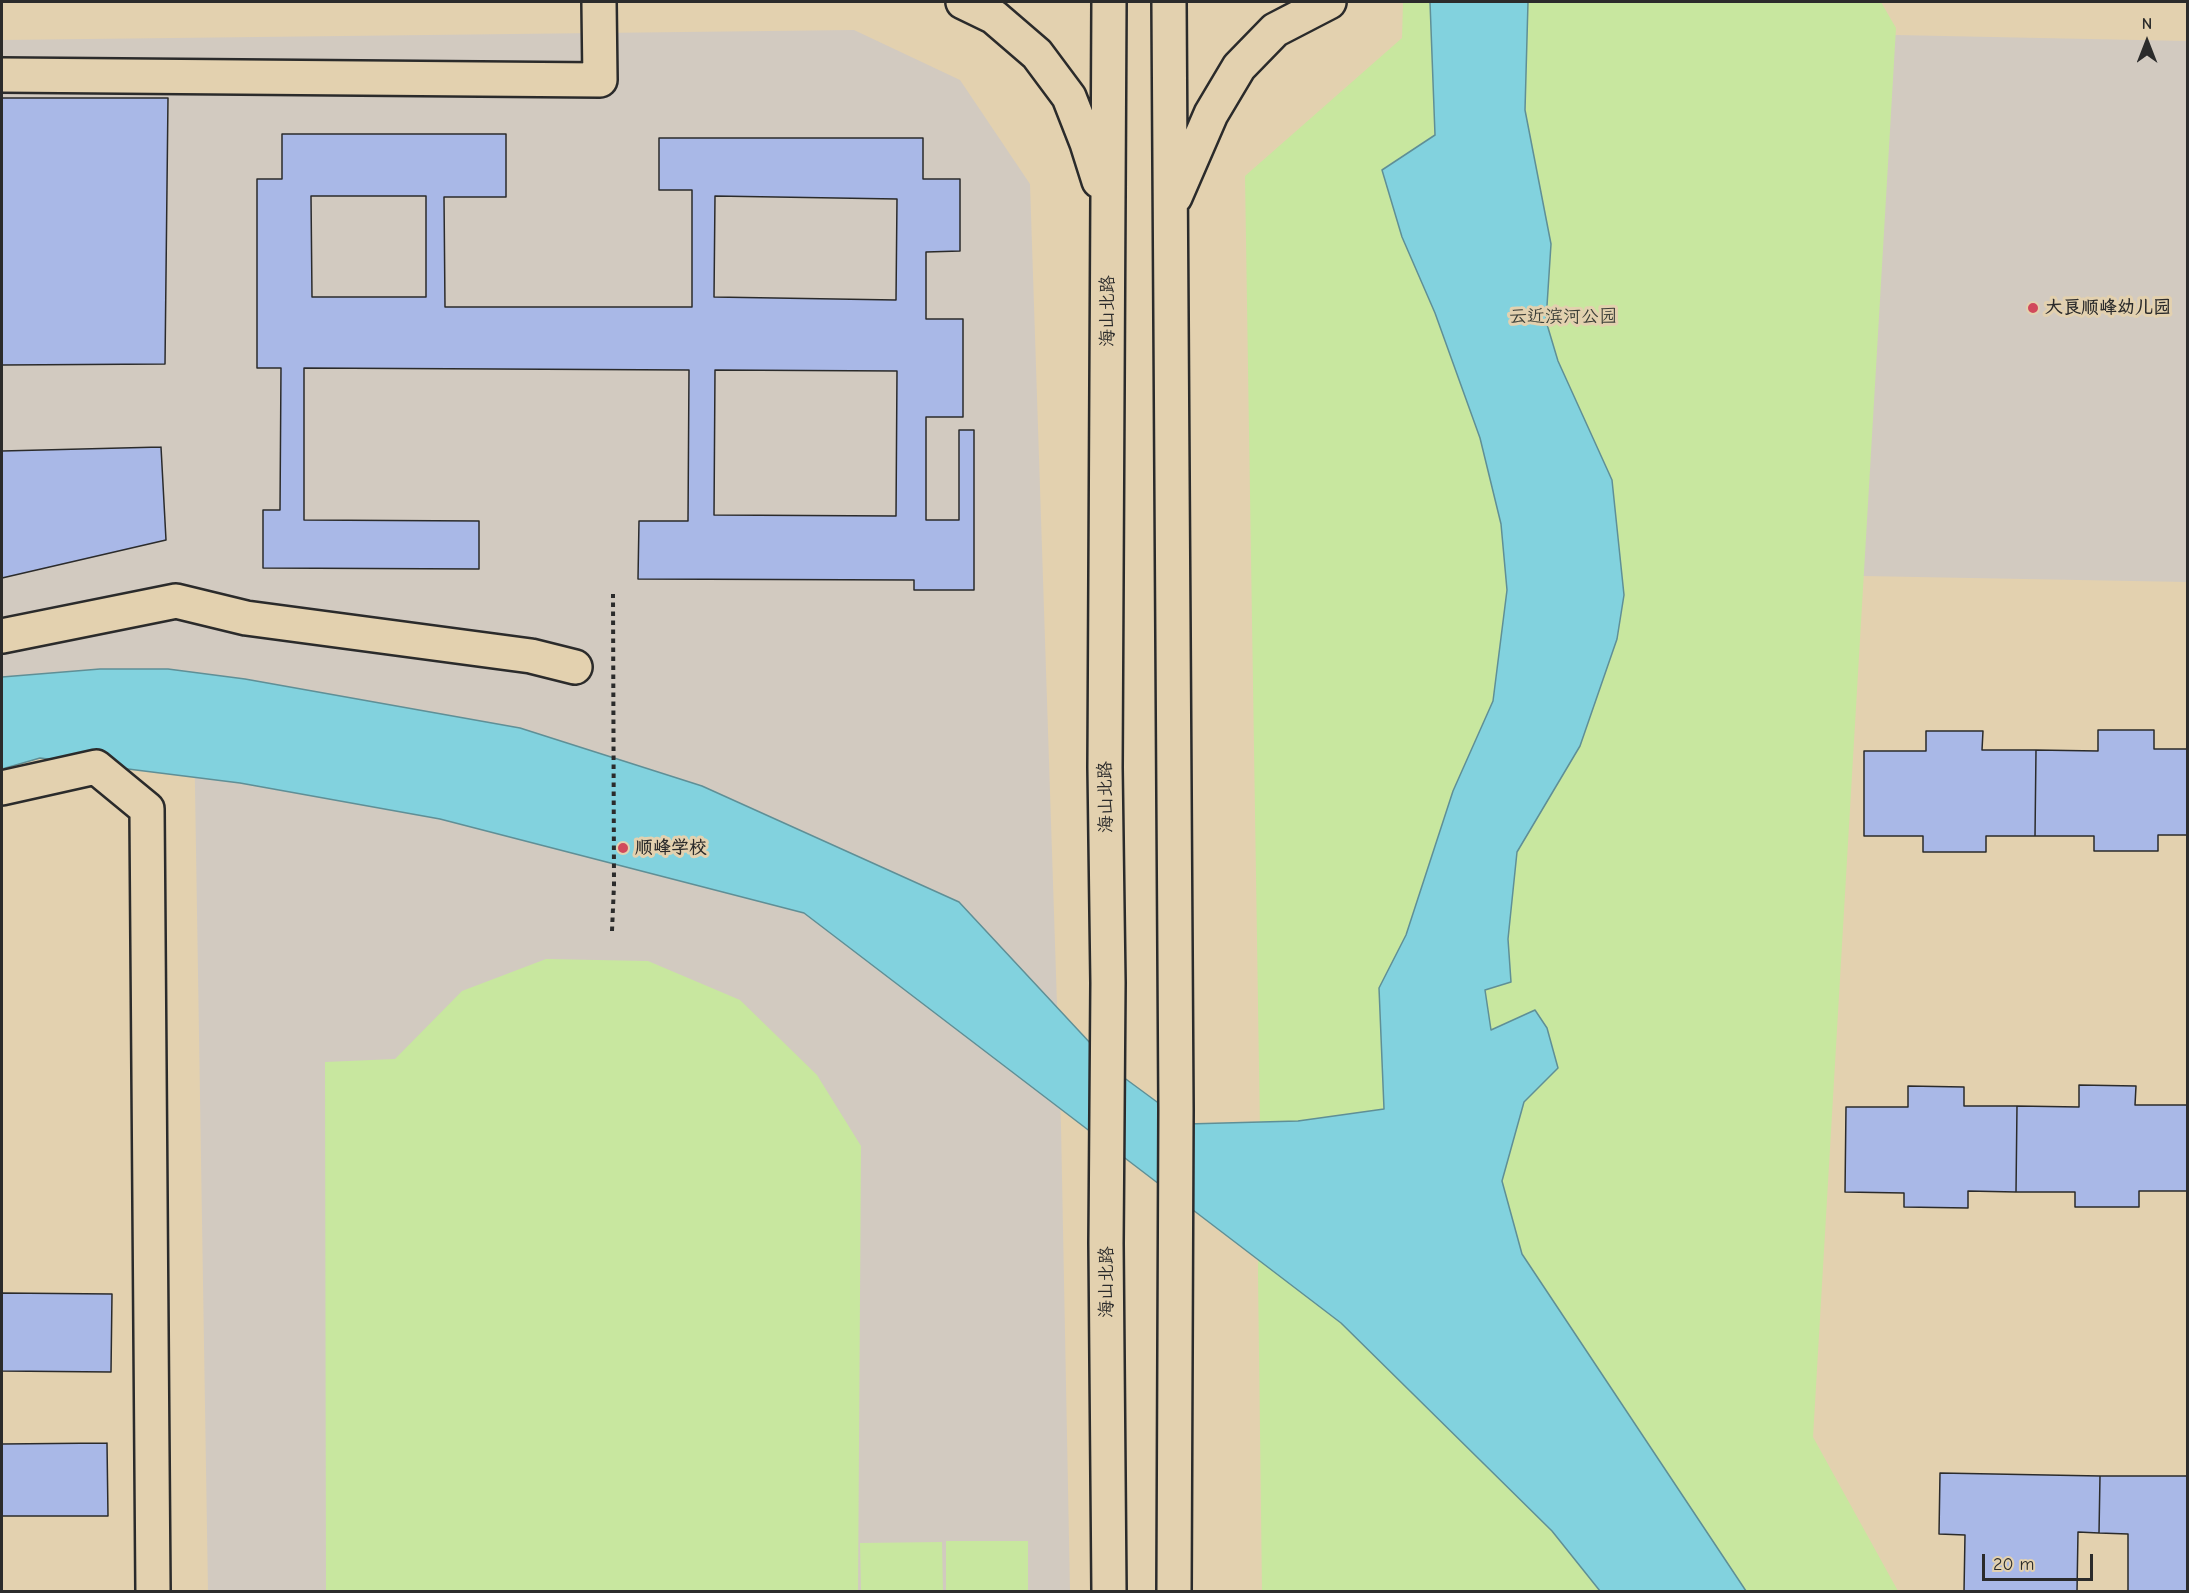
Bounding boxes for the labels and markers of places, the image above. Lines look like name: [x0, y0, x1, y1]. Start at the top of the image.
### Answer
place label: 大良顺峰幼儿园: [2045, 297, 2171, 319]
marker: 大良顺峰幼儿园: [2026, 301, 2040, 315]
place label: 顺峰学校: [635, 837, 707, 859]
marker: 顺峰学校: [616, 841, 630, 855]

